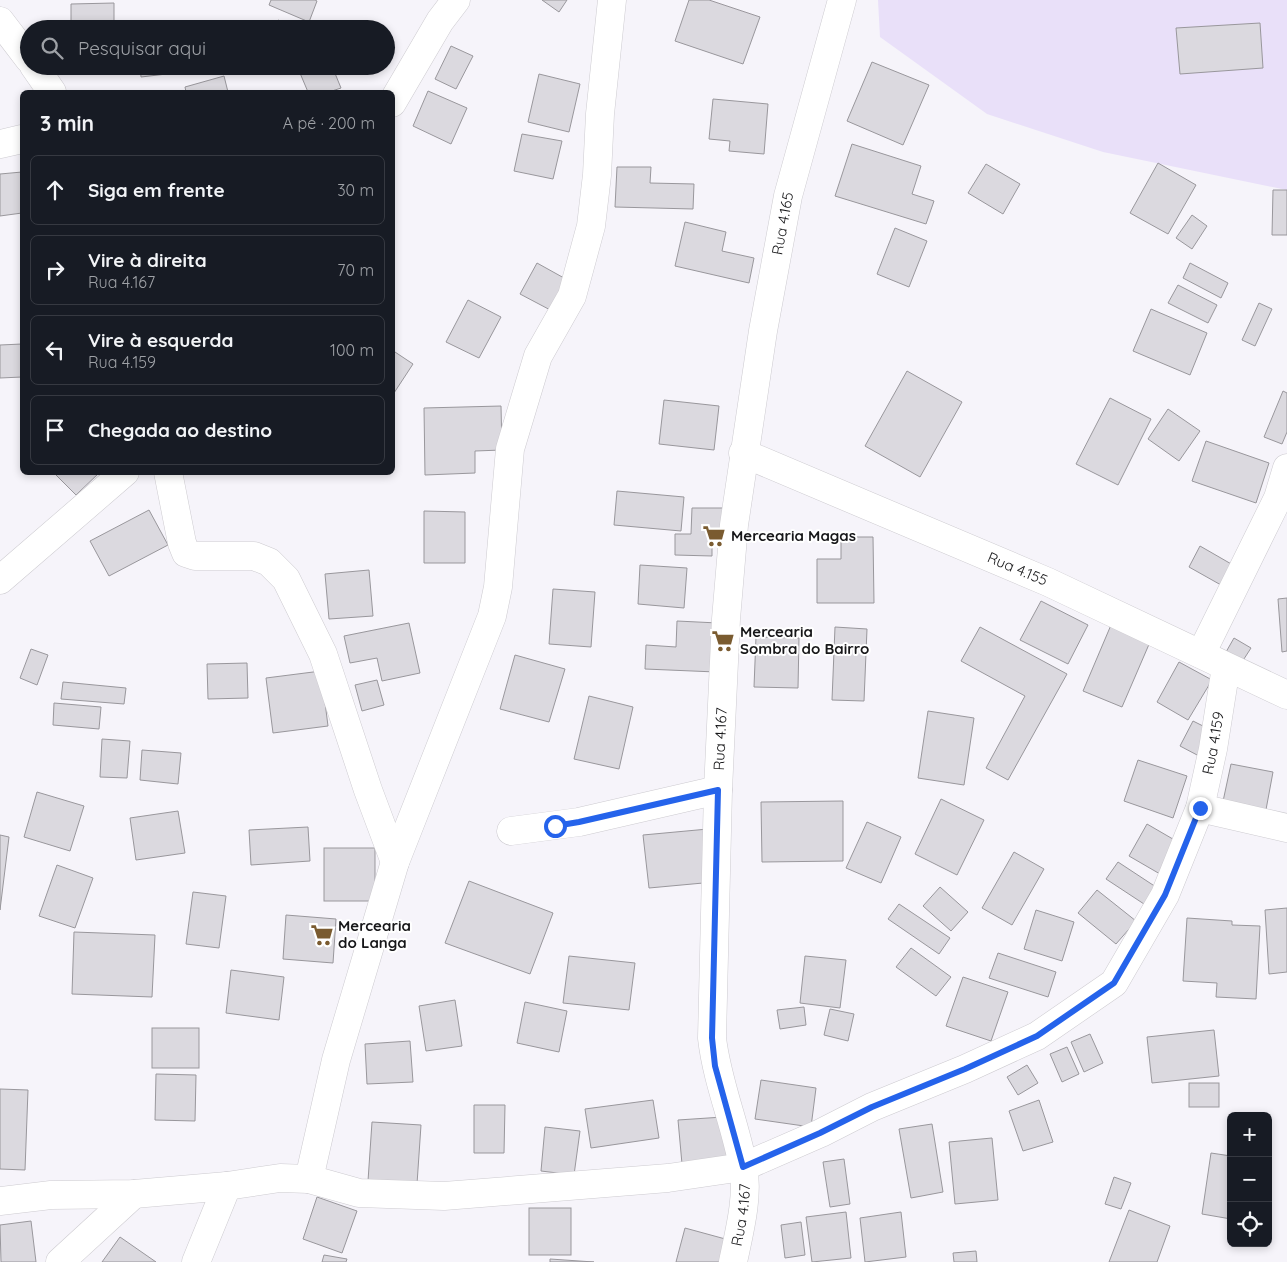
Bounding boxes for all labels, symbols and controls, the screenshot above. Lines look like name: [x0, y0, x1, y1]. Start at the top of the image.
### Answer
search box: [20, 20, 395, 75]
icon: search: [38, 34, 66, 62]
text: Pesquisar aqui: [78, 36, 206, 60]
text: 3 min: [40, 110, 94, 136]
text: A pé · 200 m: [283, 113, 375, 133]
icon: ahead: [41, 176, 69, 204]
text: Siga em frente: [88, 178, 225, 202]
text: 30 m: [337, 180, 374, 200]
street label: Rua 4.165: [767, 191, 798, 256]
text: Vire à direita: [88, 248, 207, 272]
icon: right: [41, 256, 69, 284]
text: 70 m: [337, 260, 374, 280]
text: Rua 4.167: [88, 272, 155, 292]
text: Vire à esquerda: [88, 328, 233, 352]
icon: left: [41, 336, 69, 364]
text: 100 m: [330, 340, 374, 360]
text: Rua 4.159: [88, 352, 156, 372]
icon: arrive: [41, 416, 69, 444]
text: Chegada ao destino: [88, 418, 272, 442]
supermarket icon: Mercearia Magas: [701, 523, 727, 549]
place label: Mercearia Magas: [731, 526, 856, 545]
street label: Rua 4.155: [985, 547, 1051, 590]
place label: Mercearia Sombra do Bairro: [740, 622, 869, 658]
supermarket icon: Mercearia Sombra do Bairro: [710, 628, 736, 654]
street label: Rua 4.167: [709, 707, 731, 771]
street label: Rua 4.159: [1198, 710, 1228, 776]
route end: [1189, 797, 1212, 820]
route start: [544, 815, 567, 838]
place label: Mercearia do Langa: [338, 916, 411, 952]
supermarket icon: Mercearia do Langa: [309, 922, 335, 948]
map controls: [1227, 1112, 1272, 1247]
button: +: [1227, 1112, 1272, 1157]
button: −: [1227, 1157, 1272, 1202]
street label: Rua 4.167: [727, 1183, 754, 1248]
button: locate: [1227, 1202, 1272, 1247]

